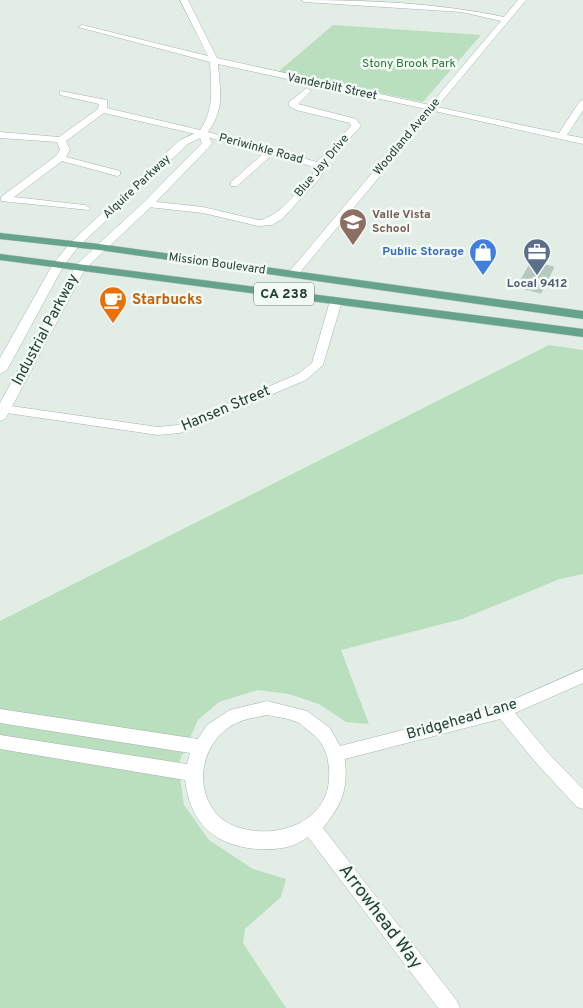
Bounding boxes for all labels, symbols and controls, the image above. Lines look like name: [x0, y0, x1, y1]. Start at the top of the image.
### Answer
park label: Stony Brook Park: [362, 56, 456, 72]
street label: Vanderbilt Street: [286, 70, 378, 104]
street label: Woodland Avenue: [370, 95, 444, 179]
street label: Periwinkle Road: [217, 130, 305, 168]
street label: Blue Jay Drive: [291, 131, 353, 201]
street label: Alquire Parkway: [100, 151, 174, 223]
school or university icon: Valle Vista School: [338, 207, 368, 246]
place label: Valle Vista School: [372, 207, 431, 237]
shop icon: Public Storage: [468, 237, 498, 276]
office icon: Local 9412: [522, 237, 552, 276]
place label: Public Storage: [382, 244, 464, 260]
street label: Mission Boulevard: [168, 249, 266, 279]
street label: Industrial Parkway: [9, 271, 83, 389]
place label: Local 9412: [507, 276, 567, 292]
road number: CA 238: [254, 282, 314, 306]
cafe icon: Starbucks: [98, 285, 128, 324]
place label: Starbucks: [132, 291, 202, 310]
street label: Hansen Street: [179, 382, 273, 436]
street label: Bridgehead Lane: [404, 695, 520, 745]
street label: Arrowhead Way: [333, 860, 427, 974]

